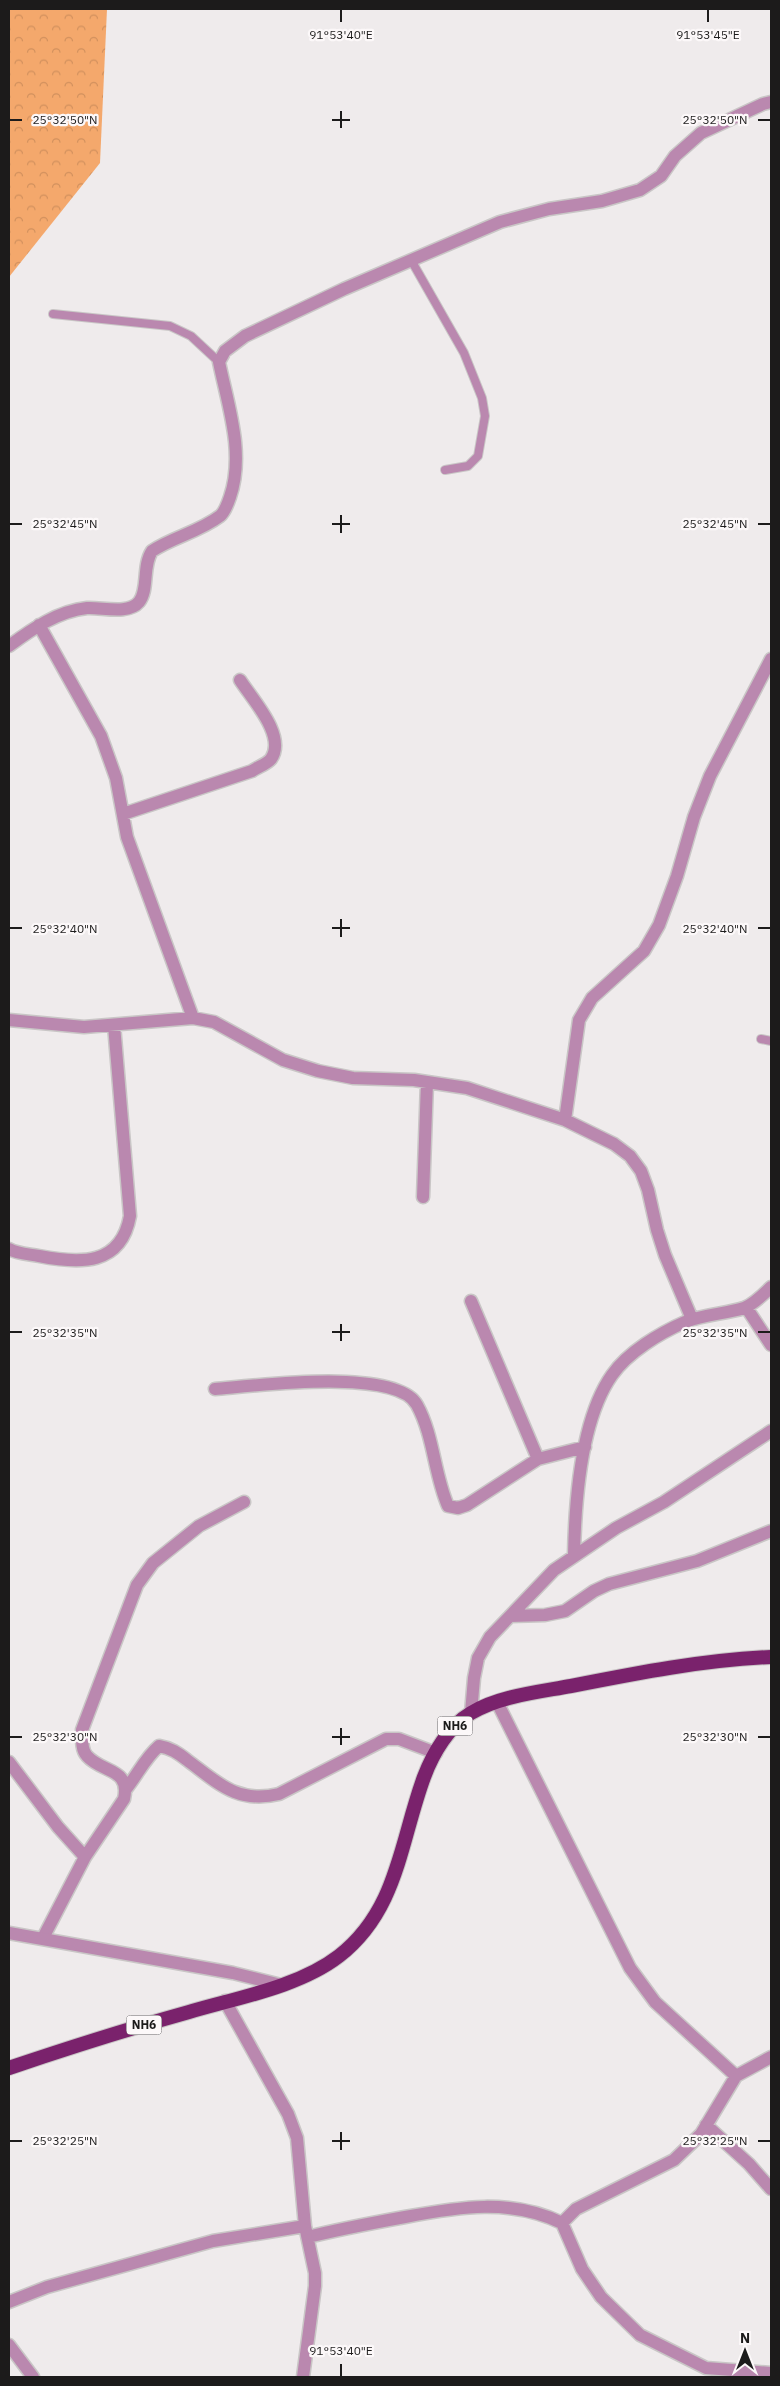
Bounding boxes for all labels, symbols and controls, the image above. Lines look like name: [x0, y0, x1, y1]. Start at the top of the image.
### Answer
text: 91°53'40"E: [309, 27, 373, 42]
text: 91°53'45"E: [676, 27, 740, 42]
text: 25°32'50"N: [32, 112, 98, 127]
text: 25°32'50"N: [682, 112, 748, 127]
text: 25°32'45"N: [32, 516, 98, 531]
text: 25°32'45"N: [682, 516, 748, 531]
text: 25°32'40"N: [32, 921, 98, 936]
text: 25°32'40"N: [682, 921, 748, 936]
text: 25°32'35"N: [32, 1325, 98, 1340]
text: 25°32'35"N: [682, 1325, 748, 1340]
road number: NH6: [438, 1716, 472, 1735]
text: 25°32'30"N: [32, 1729, 98, 1744]
text: 25°32'30"N: [682, 1729, 748, 1744]
road number: NH6: [126, 2016, 162, 2034]
text: 25°32'25"N: [32, 2133, 98, 2148]
text: 25°32'25"N: [682, 2133, 748, 2148]
north arrow: [720, 2326, 770, 2376]
text: N: [740, 2329, 750, 2347]
text: 91°53'40"E: [309, 2343, 373, 2358]

